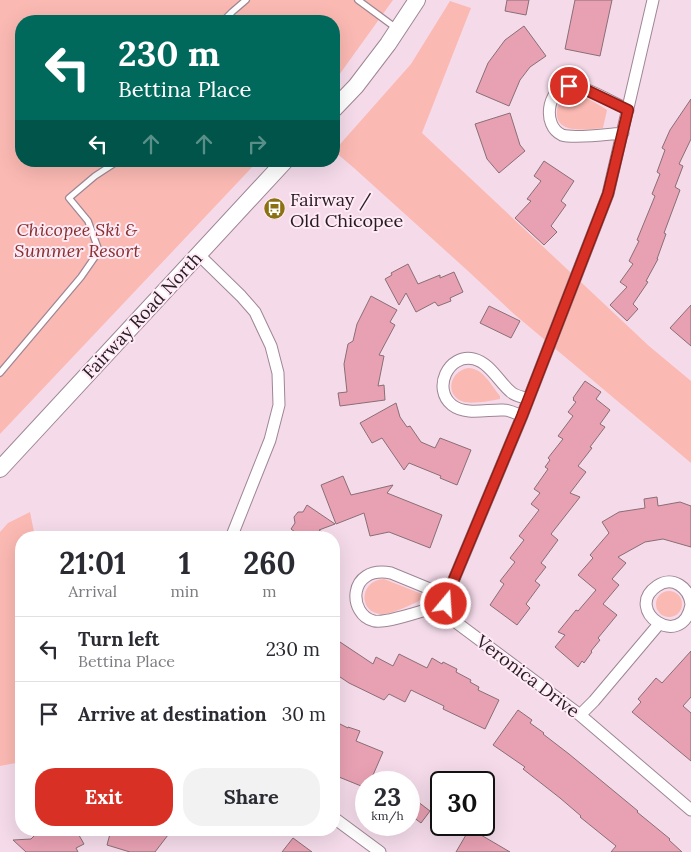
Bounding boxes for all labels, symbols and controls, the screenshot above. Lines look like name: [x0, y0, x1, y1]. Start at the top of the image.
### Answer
text: 230 m: [118, 31, 220, 76]
icon: left: [35, 35, 100, 100]
pin: [548, 65, 590, 107]
icon: arrive: [555, 72, 583, 100]
text: Bettina Place: [118, 75, 251, 103]
icon: left: [84, 130, 112, 158]
icon: ahead: [137, 130, 165, 158]
icon: ahead: [190, 130, 218, 158]
icon: right: [243, 130, 271, 158]
place label: Fairway / Old Chicopee: [290, 188, 404, 232]
bus stop icon: Fairway / Old Chicopee: [262, 197, 286, 221]
park label: Chicopee Ski & Summer Resort: [14, 218, 140, 262]
street label: Fairway Road North: [77, 247, 207, 383]
text: 21:01: [59, 544, 126, 582]
text: 1: [179, 544, 191, 582]
text: 260: [243, 544, 296, 582]
position arrow: [419, 577, 471, 629]
text: Arrival: [68, 581, 117, 601]
text: min: [171, 581, 199, 601]
text: m: [262, 581, 277, 601]
text: Turn left: [78, 627, 159, 651]
street label: Veronica Drive: [471, 629, 584, 723]
icon: left: [35, 635, 63, 663]
text: 230 m: [266, 637, 320, 661]
text: Bettina Place: [78, 651, 175, 671]
icon: arrive: [35, 700, 63, 728]
text: Arrive at destination: [78, 702, 267, 726]
text: 30 m: [282, 702, 326, 726]
button: Exit: [35, 768, 173, 826]
button: Share: [183, 768, 320, 826]
speed limit sign: 30: [430, 771, 495, 836]
text: 23: [374, 781, 401, 813]
text: km/h: [371, 808, 404, 823]

